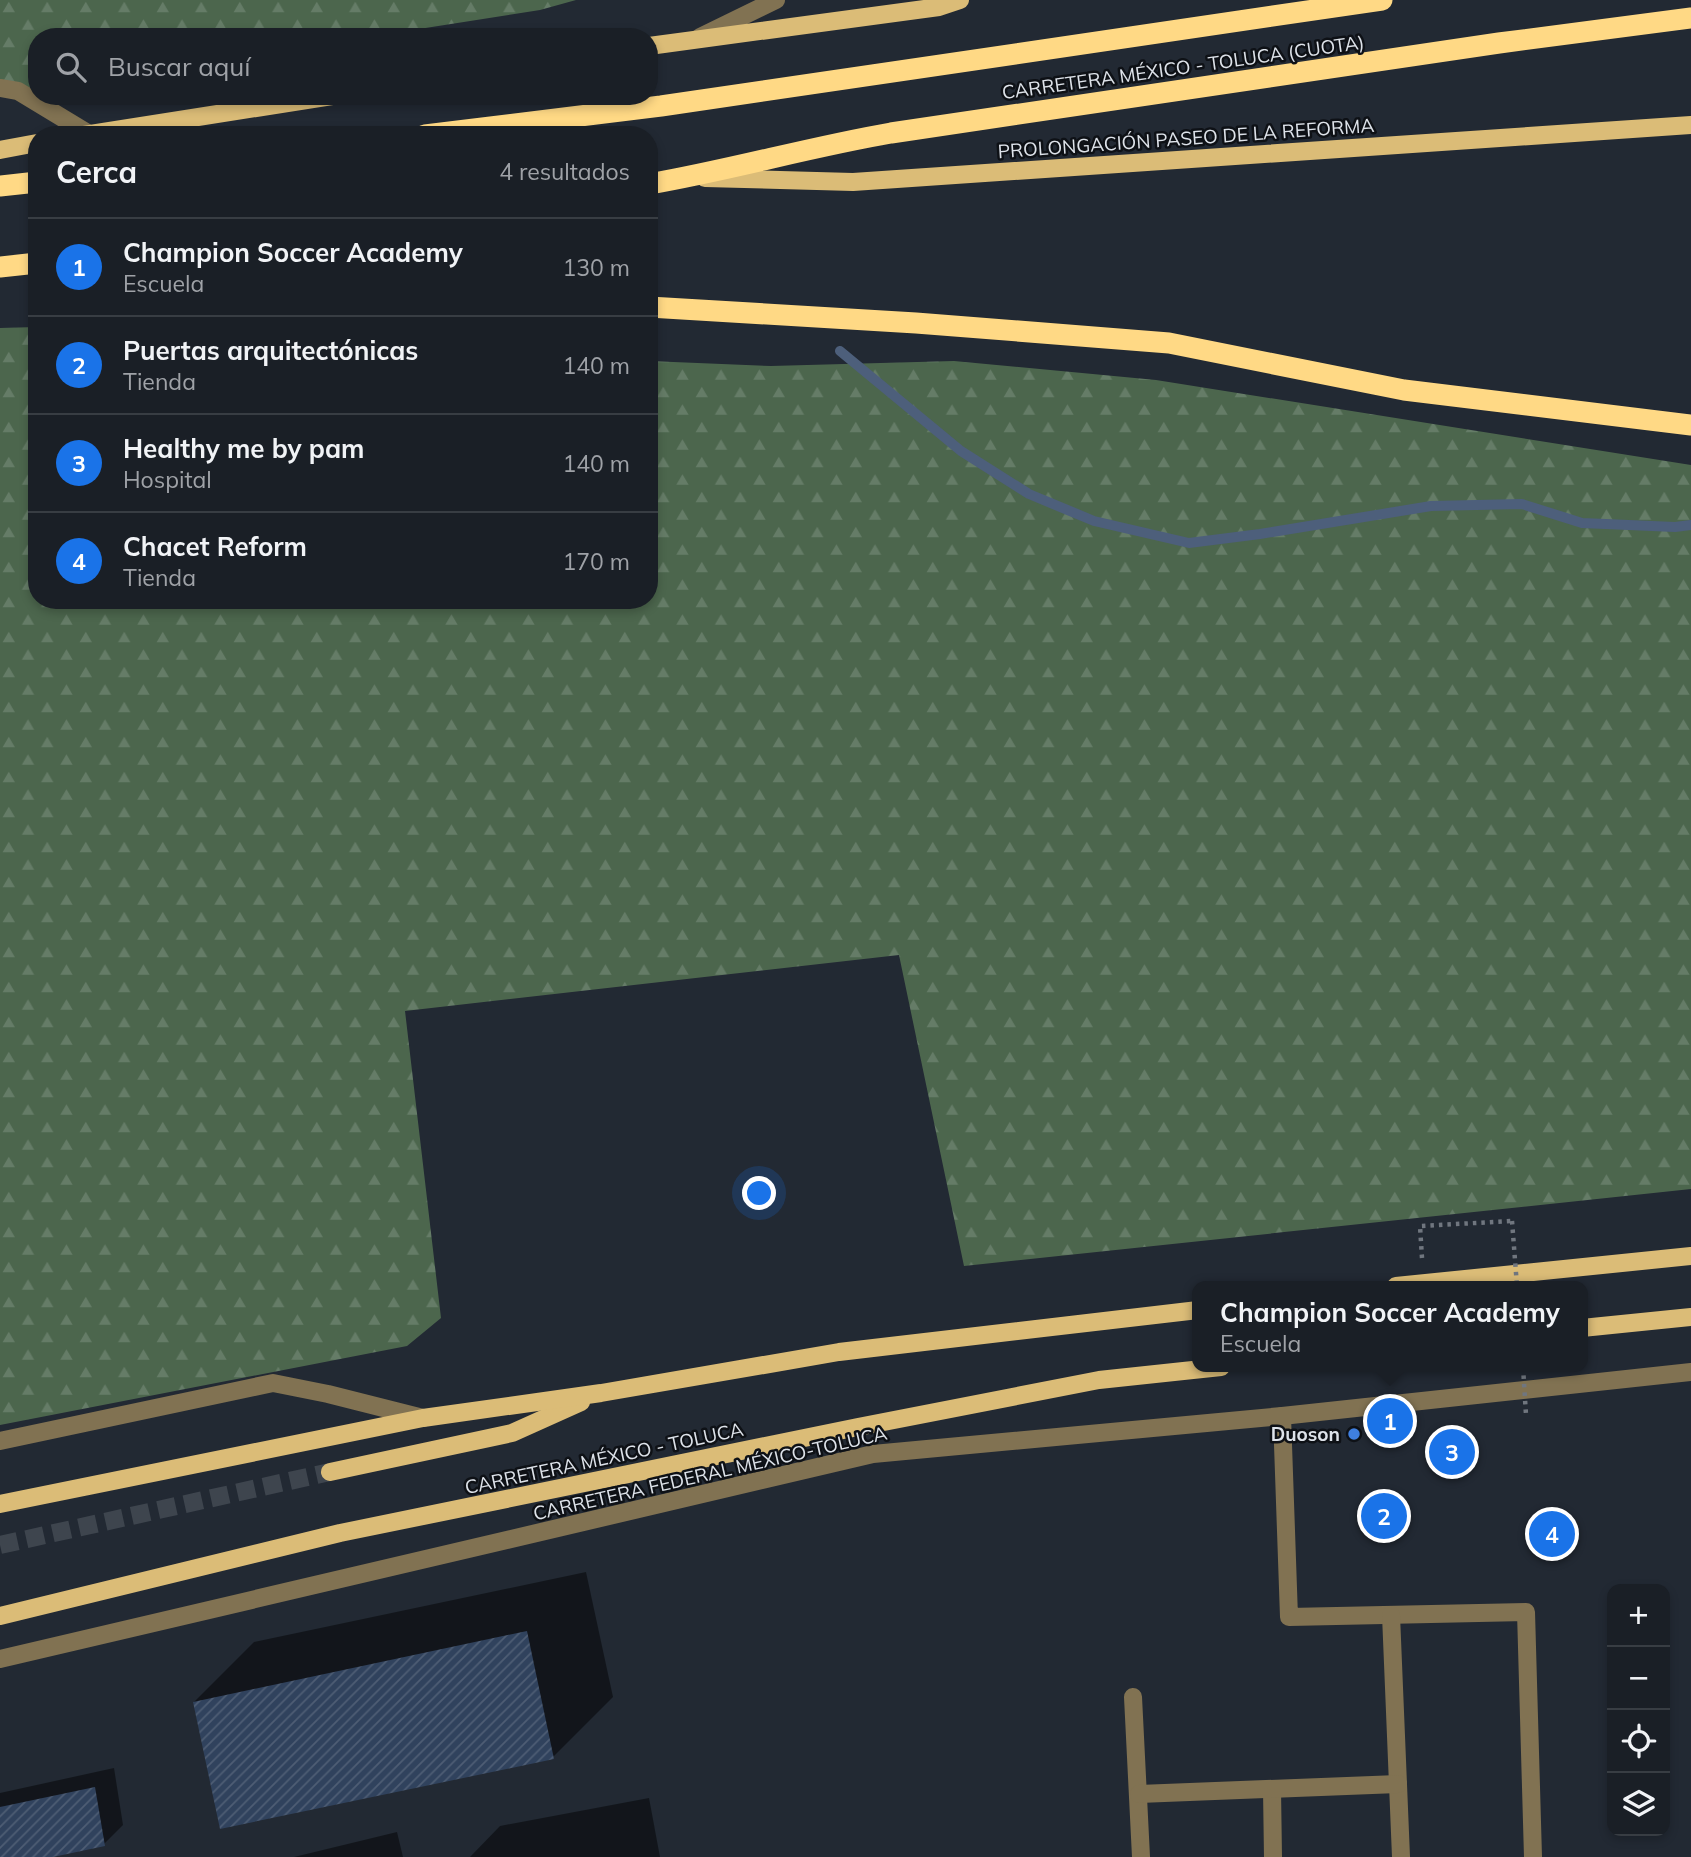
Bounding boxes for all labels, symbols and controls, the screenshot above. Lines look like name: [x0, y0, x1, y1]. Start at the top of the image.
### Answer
search box: [28, 28, 658, 105]
street label: CARRETERA MÉXICO - TOLUCA (CUOTA): [1000, 30, 1366, 104]
icon: search: [52, 48, 90, 86]
text: Buscar aquí: [108, 50, 251, 83]
street label: PROLONGACIÓN PASEO DE LA REFORMA: [997, 113, 1375, 163]
text: Cerca: [56, 153, 137, 191]
text: 4 resultados: [499, 157, 630, 186]
text: Champion Soccer Academy: [123, 236, 463, 269]
text: 1: [72, 253, 86, 282]
text: 130 m: [562, 253, 630, 282]
text: Escuela: [123, 269, 204, 298]
text: Puertas arquitectónicas: [123, 334, 418, 367]
text: 2: [72, 351, 86, 380]
text: 140 m: [562, 351, 630, 380]
text: Tienda: [123, 367, 196, 396]
text: Healthy me by pam: [123, 432, 364, 465]
text: 3: [72, 449, 86, 478]
text: 140 m: [562, 449, 630, 478]
text: Hospital: [123, 465, 212, 494]
text: Chacet Reform: [123, 530, 307, 563]
text: 4: [72, 547, 86, 576]
text: 170 m: [562, 547, 630, 576]
text: Tienda: [123, 563, 196, 592]
your location: [742, 1176, 776, 1210]
popup: [1192, 1281, 1588, 1372]
text: Champion Soccer Academy: [1220, 1296, 1560, 1329]
text: Escuela: [1220, 1329, 1301, 1358]
pin: 1: [1367, 1395, 1413, 1447]
street label: CARRETERA MÉXICO - TOLUCA: [463, 1417, 745, 1499]
street label: CARRETERA FEDERAL MÉXICO-TOLUCA: [531, 1421, 889, 1525]
place label: Duoson: [1271, 1422, 1340, 1446]
marker: Duoson: [1346, 1426, 1362, 1442]
pin: 3: [1429, 1426, 1475, 1478]
pin: 2: [1361, 1490, 1407, 1542]
pin: 4: [1529, 1508, 1575, 1560]
map controls: [1607, 1584, 1670, 1836]
button: +: [1607, 1584, 1670, 1647]
button: −: [1607, 1647, 1670, 1710]
button: locate: [1607, 1710, 1670, 1773]
button: layers: [1607, 1773, 1670, 1836]

